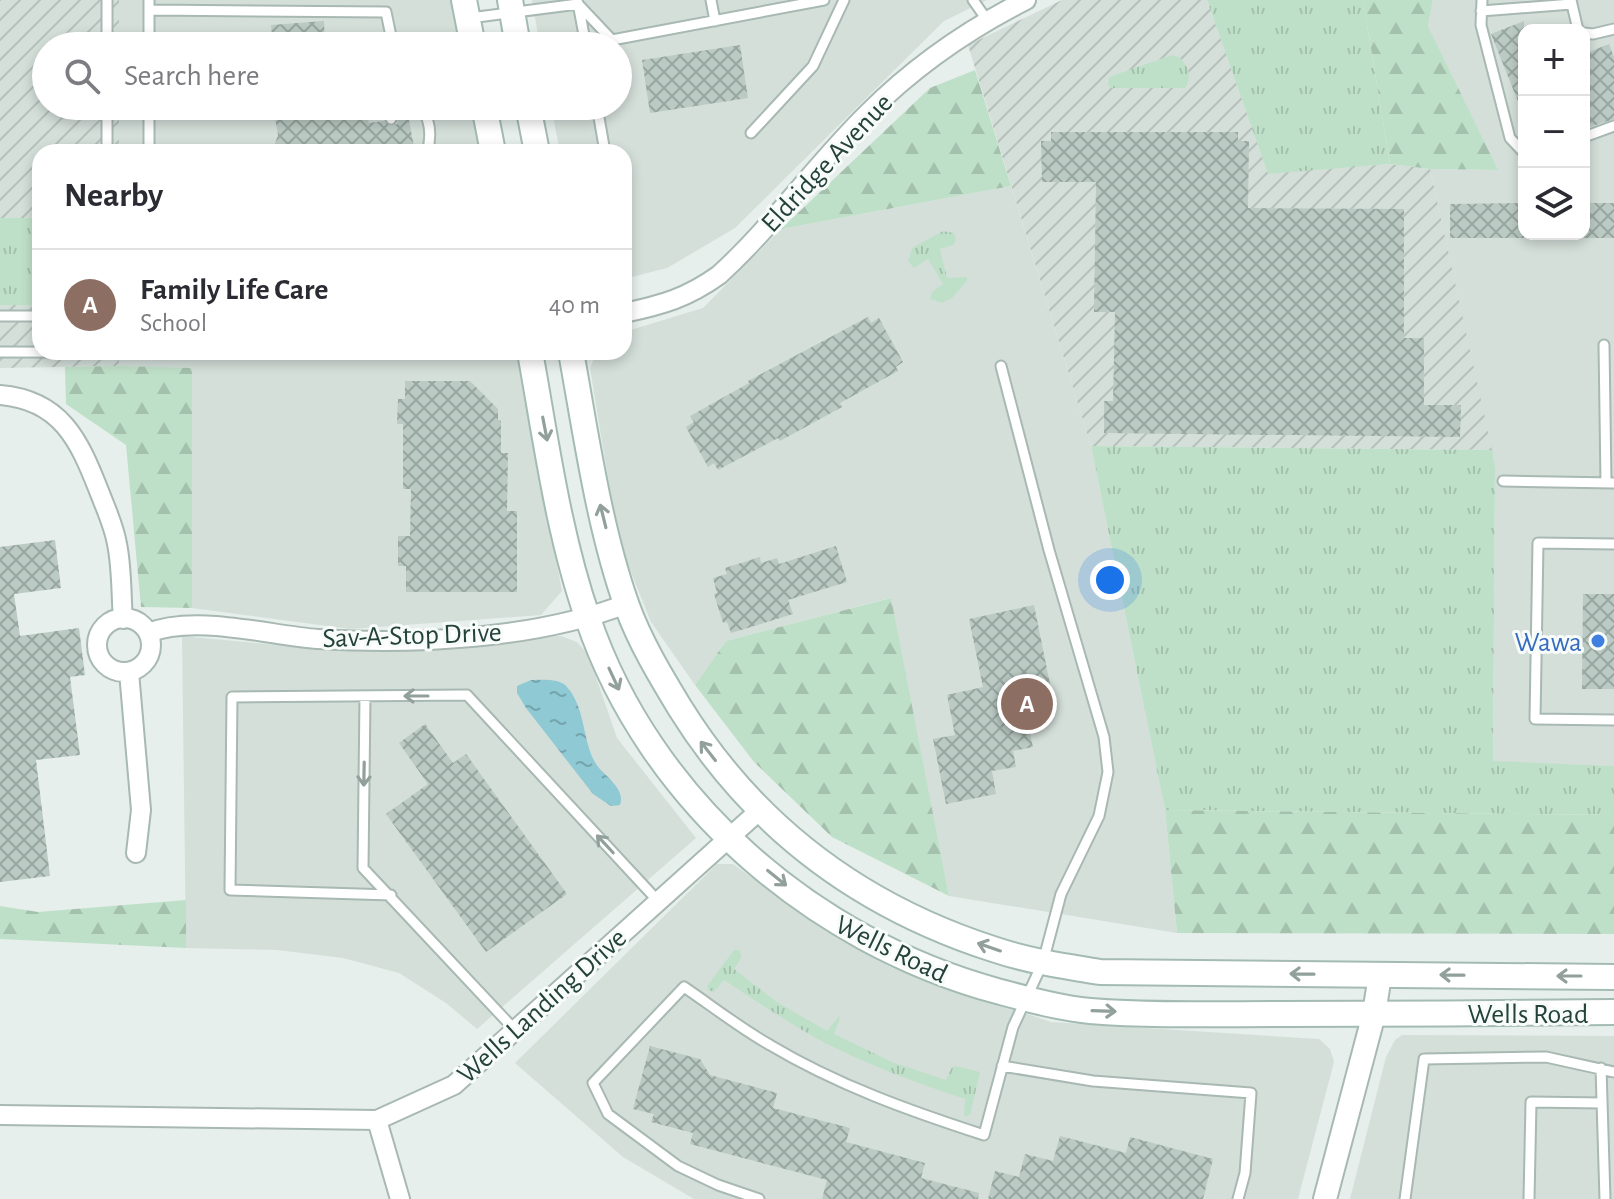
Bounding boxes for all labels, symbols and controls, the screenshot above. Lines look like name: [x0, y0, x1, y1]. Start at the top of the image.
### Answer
map controls: [1518, 24, 1590, 240]
button: +: [1518, 24, 1590, 96]
search box: [32, 32, 632, 120]
icon: search: [60, 54, 104, 98]
text: Search here: [124, 61, 260, 91]
street label: Eldridge Avenue: [757, 89, 898, 238]
button: −: [1518, 96, 1590, 168]
button: layers: [1518, 168, 1590, 240]
text: Nearby: [64, 179, 163, 213]
text: Family Life Care: [140, 275, 329, 305]
text: A: [82, 292, 98, 318]
text: 40 m: [549, 292, 600, 318]
text: School: [140, 310, 207, 336]
one-way arrow: [538, 416, 553, 442]
one-way arrow: [594, 504, 609, 530]
your location: [1090, 560, 1130, 600]
street label: Sav-A-Stop Drive: [322, 619, 502, 653]
place label: Wawa: [1515, 629, 1582, 657]
marker: Wawa: [1589, 632, 1607, 650]
one-way arrow: [607, 667, 622, 691]
pin: A: [1001, 674, 1053, 734]
one-way arrow: [403, 688, 430, 704]
one-way arrow: [700, 741, 717, 762]
one-way arrow: [357, 760, 372, 787]
one-way arrow: [596, 834, 614, 854]
one-way arrow: [766, 870, 787, 887]
street label: Wells Road: [831, 911, 952, 989]
street label: Wells Landing Drive: [453, 924, 632, 1089]
one-way arrow: [977, 939, 1002, 954]
one-way arrow: [1289, 966, 1316, 982]
one-way arrow: [1439, 968, 1466, 983]
one-way arrow: [1556, 969, 1583, 984]
street label: Wells Road: [1467, 1001, 1589, 1029]
one-way arrow: [1090, 1004, 1117, 1019]

